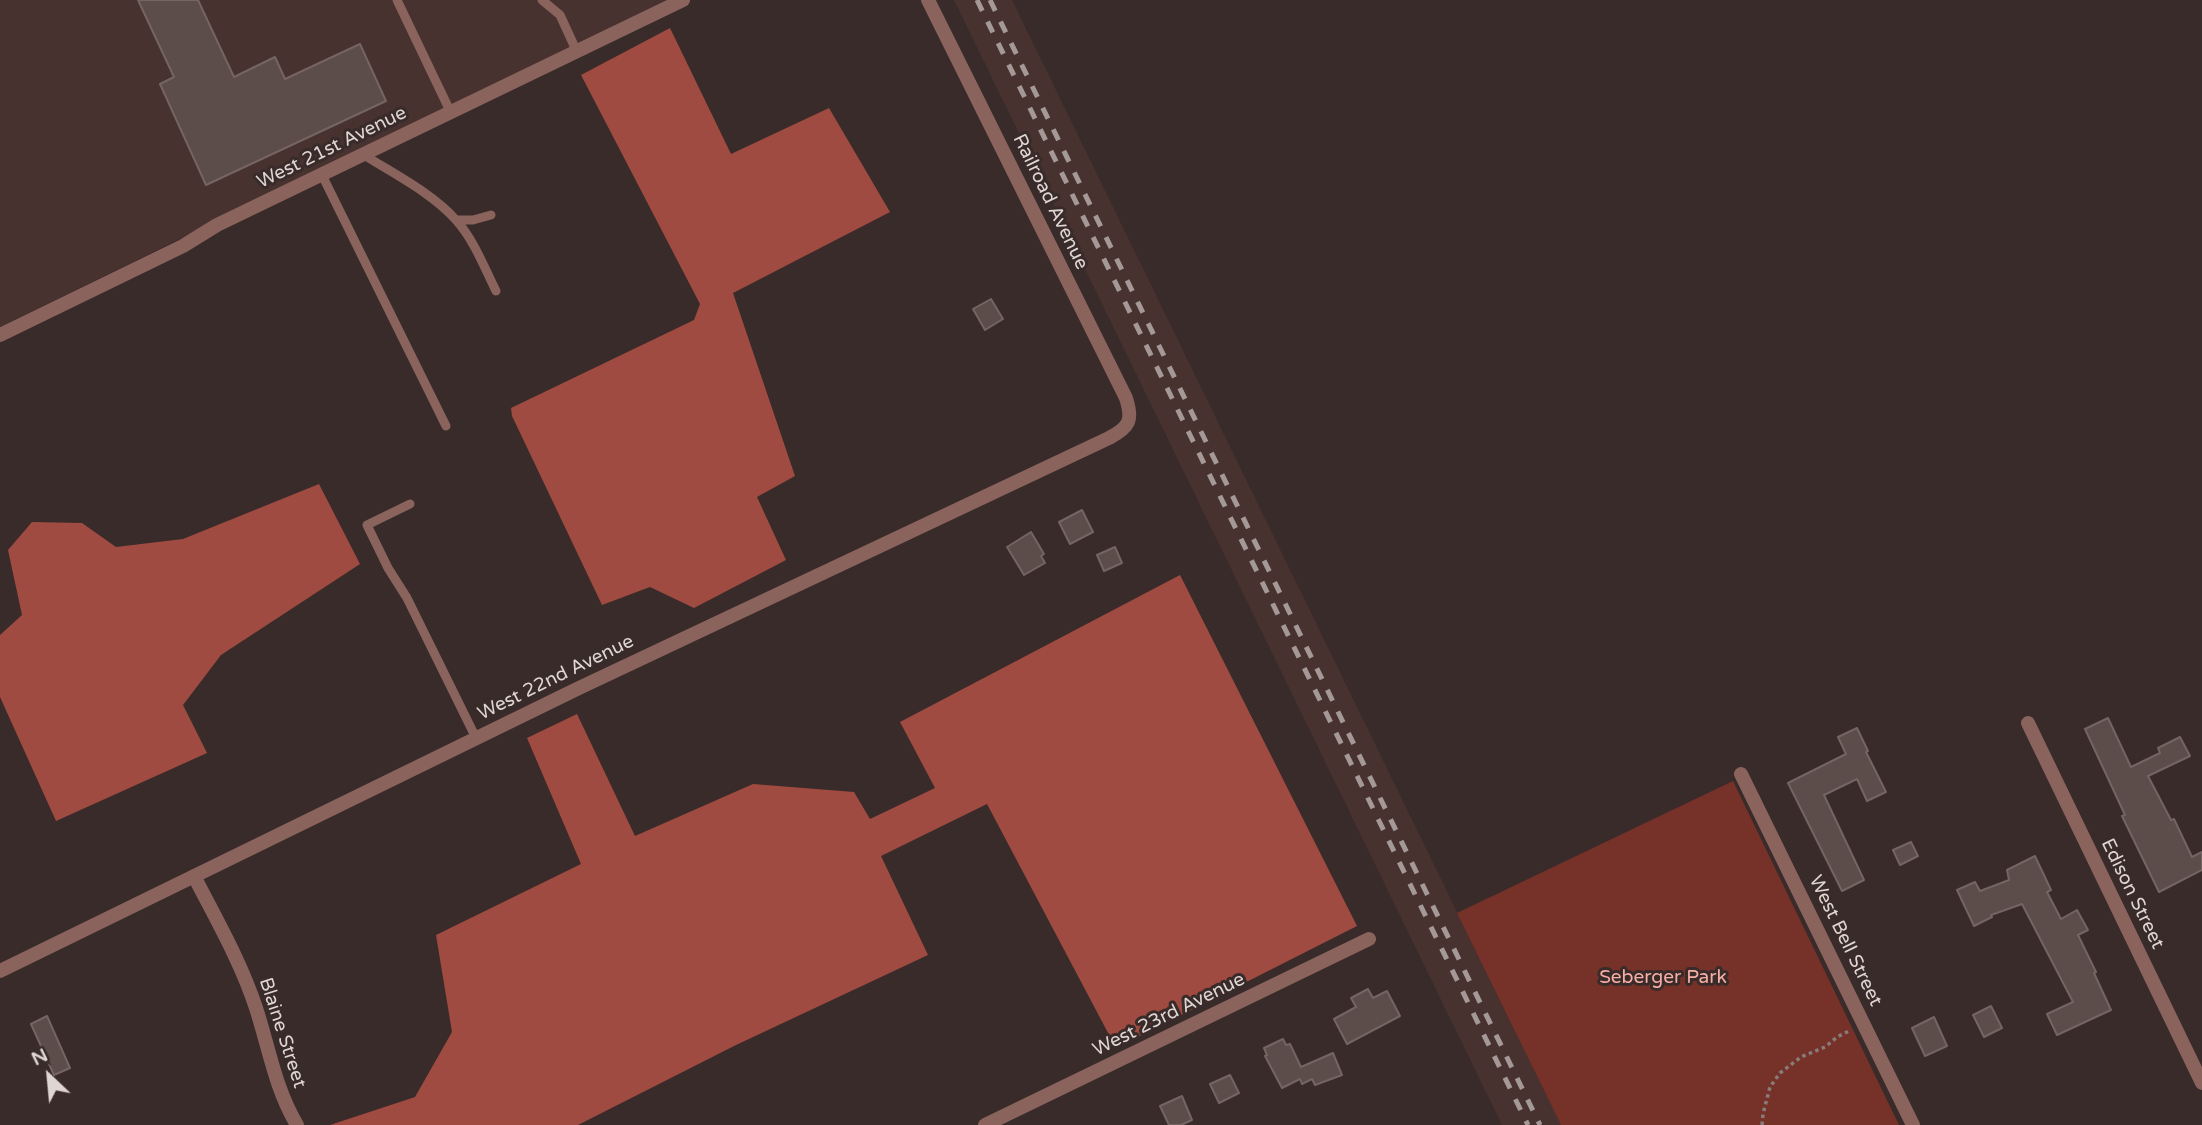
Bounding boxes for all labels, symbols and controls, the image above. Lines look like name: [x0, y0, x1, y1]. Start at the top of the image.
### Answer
street label: West 21st Avenue: [254, 102, 410, 194]
street label: Railroad Avenue: [1007, 131, 1093, 273]
street label: West 22nd Avenue: [474, 630, 638, 726]
street label: Edison Street: [2095, 835, 2169, 953]
street label: West Bell Street: [1803, 872, 1887, 1010]
park label: Seberger Park: [1599, 967, 1727, 989]
street label: West 23rd Avenue: [1089, 968, 1249, 1062]
street label: Blaine Street: [253, 975, 311, 1091]
north arrow: [14, 1041, 84, 1111]
text: N: [28, 1044, 51, 1070]

